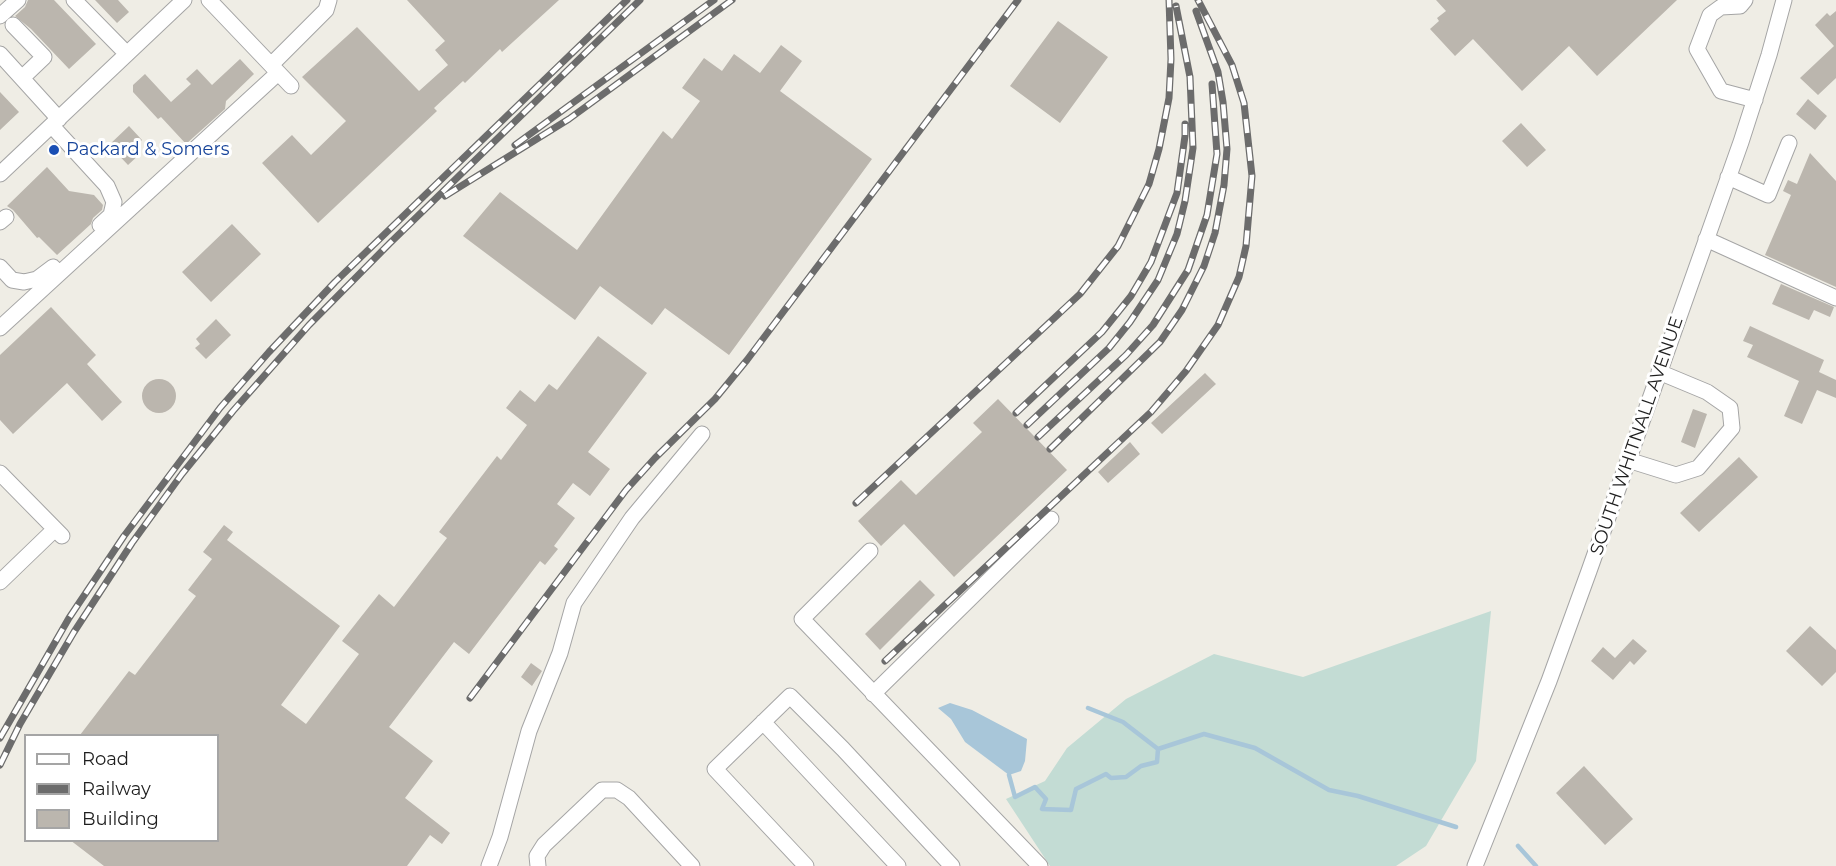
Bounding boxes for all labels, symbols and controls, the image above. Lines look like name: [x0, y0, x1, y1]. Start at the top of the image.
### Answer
place label: Packard & Somers: [66, 139, 229, 161]
marker: Packard & Somers: [47, 143, 61, 157]
street label: SOUTH WHITNALL AVENUE: [1586, 314, 1688, 558]
legend: [24, 734, 219, 842]
text: Road: [82, 748, 129, 770]
text: Railway: [82, 778, 151, 800]
text: Building: [82, 808, 159, 830]

